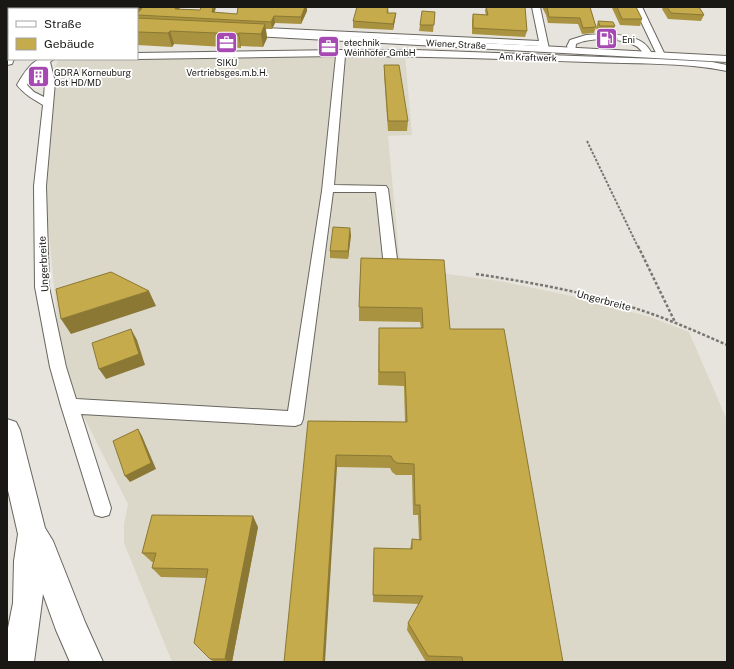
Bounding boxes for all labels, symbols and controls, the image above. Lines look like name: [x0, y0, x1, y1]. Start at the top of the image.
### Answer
legend: [8, 8, 138, 60]
text: Straße: [44, 17, 82, 31]
fuel station icon: Eni: [594, 26, 620, 52]
office icon: SIKU Vertriebsges.m.b.H.: [214, 30, 240, 56]
office icon: etechnik Weinhofer GmbH: [316, 34, 342, 60]
place label: Eni: [622, 34, 635, 45]
text: Gebäude: [44, 37, 94, 51]
place label: etechnik Weinhofer GmbH: [344, 37, 416, 58]
street label: Wiener Straße: [426, 37, 486, 51]
street label: Am Kraftwerk: [499, 50, 557, 64]
place label: SIKU Vertriebsges.m.b.H.: [186, 57, 268, 78]
building icon: GDRA Korneuburg Ost HD/MD: [26, 64, 52, 90]
place label: GDRA Korneuburg Ost HD/MD: [54, 67, 132, 88]
street label: Ungerbreite: [36, 236, 50, 292]
street label: Ungerbreite: [576, 287, 633, 313]

